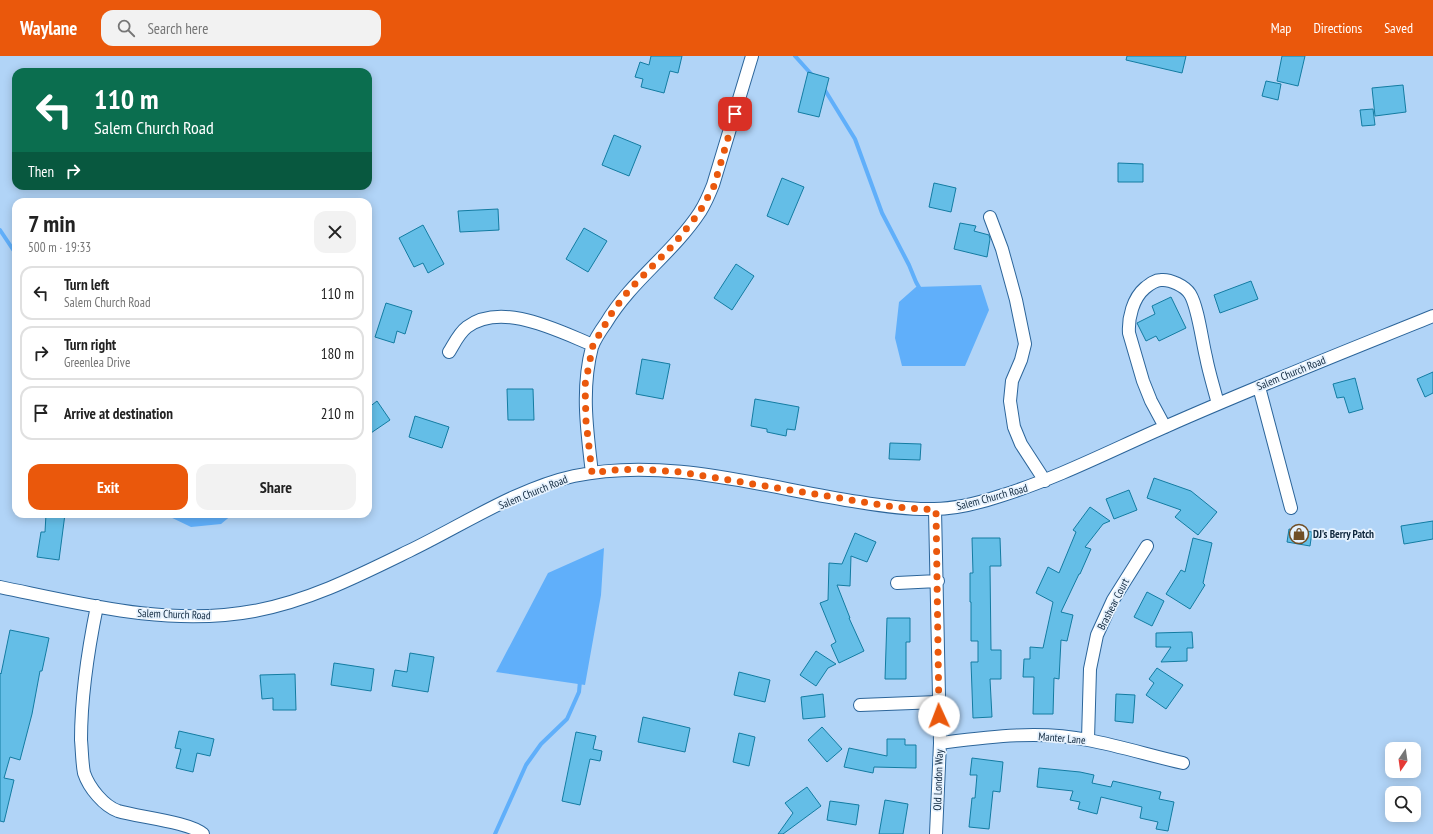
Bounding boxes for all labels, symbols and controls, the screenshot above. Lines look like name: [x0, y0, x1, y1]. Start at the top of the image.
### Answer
search box: [101, 10, 381, 46]
text: Waylane: [20, 16, 77, 40]
icon: search: [115, 17, 137, 39]
text: Search here: [147, 19, 208, 38]
text: Map: [1271, 19, 1291, 37]
text: Directions: [1313, 19, 1362, 37]
text: Saved: [1384, 19, 1413, 37]
text: 110 m: [94, 80, 158, 117]
icon: left: [28, 84, 80, 136]
pin: [718, 97, 752, 131]
icon: arrive: [724, 103, 746, 125]
text: Salem Church Road: [94, 116, 214, 139]
icon: right: [62, 160, 84, 182]
text: Then: [28, 162, 54, 181]
text: 7 min: [28, 208, 75, 239]
button: close: [314, 211, 356, 253]
text: 500 m · 19:33: [28, 239, 91, 256]
text: Turn left: [64, 275, 109, 294]
icon: left: [30, 282, 52, 304]
text: 110 m: [321, 284, 354, 303]
text: Salem Church Road: [64, 294, 151, 311]
text: Turn right: [64, 335, 116, 354]
icon: right: [30, 342, 52, 364]
text: 180 m: [321, 344, 354, 363]
street label: Salem Church Road: [1254, 353, 1328, 393]
text: Greenlea Drive: [64, 354, 130, 371]
icon: arrive: [30, 402, 52, 424]
text: Arrive at destination: [64, 404, 173, 423]
text: 210 m: [321, 404, 354, 423]
button: Exit: [28, 464, 188, 510]
button: Share: [196, 464, 356, 510]
street label: Salem Church Road: [496, 472, 570, 512]
street label: Salem Church Road: [955, 481, 1029, 513]
shop icon: DJ's Berry Patch: [1288, 523, 1310, 545]
place label: DJ's Berry Patch: [1313, 527, 1374, 541]
street label: Brashear Court: [1094, 576, 1132, 632]
street label: Salem Church Road: [137, 606, 211, 622]
position arrow: [918, 695, 960, 737]
street label: Manter Lane: [1038, 729, 1087, 747]
north arrow: [1385, 742, 1421, 778]
map controls: [1385, 742, 1421, 822]
street label: Old London Way: [930, 748, 946, 811]
button: search: [1385, 786, 1421, 822]

